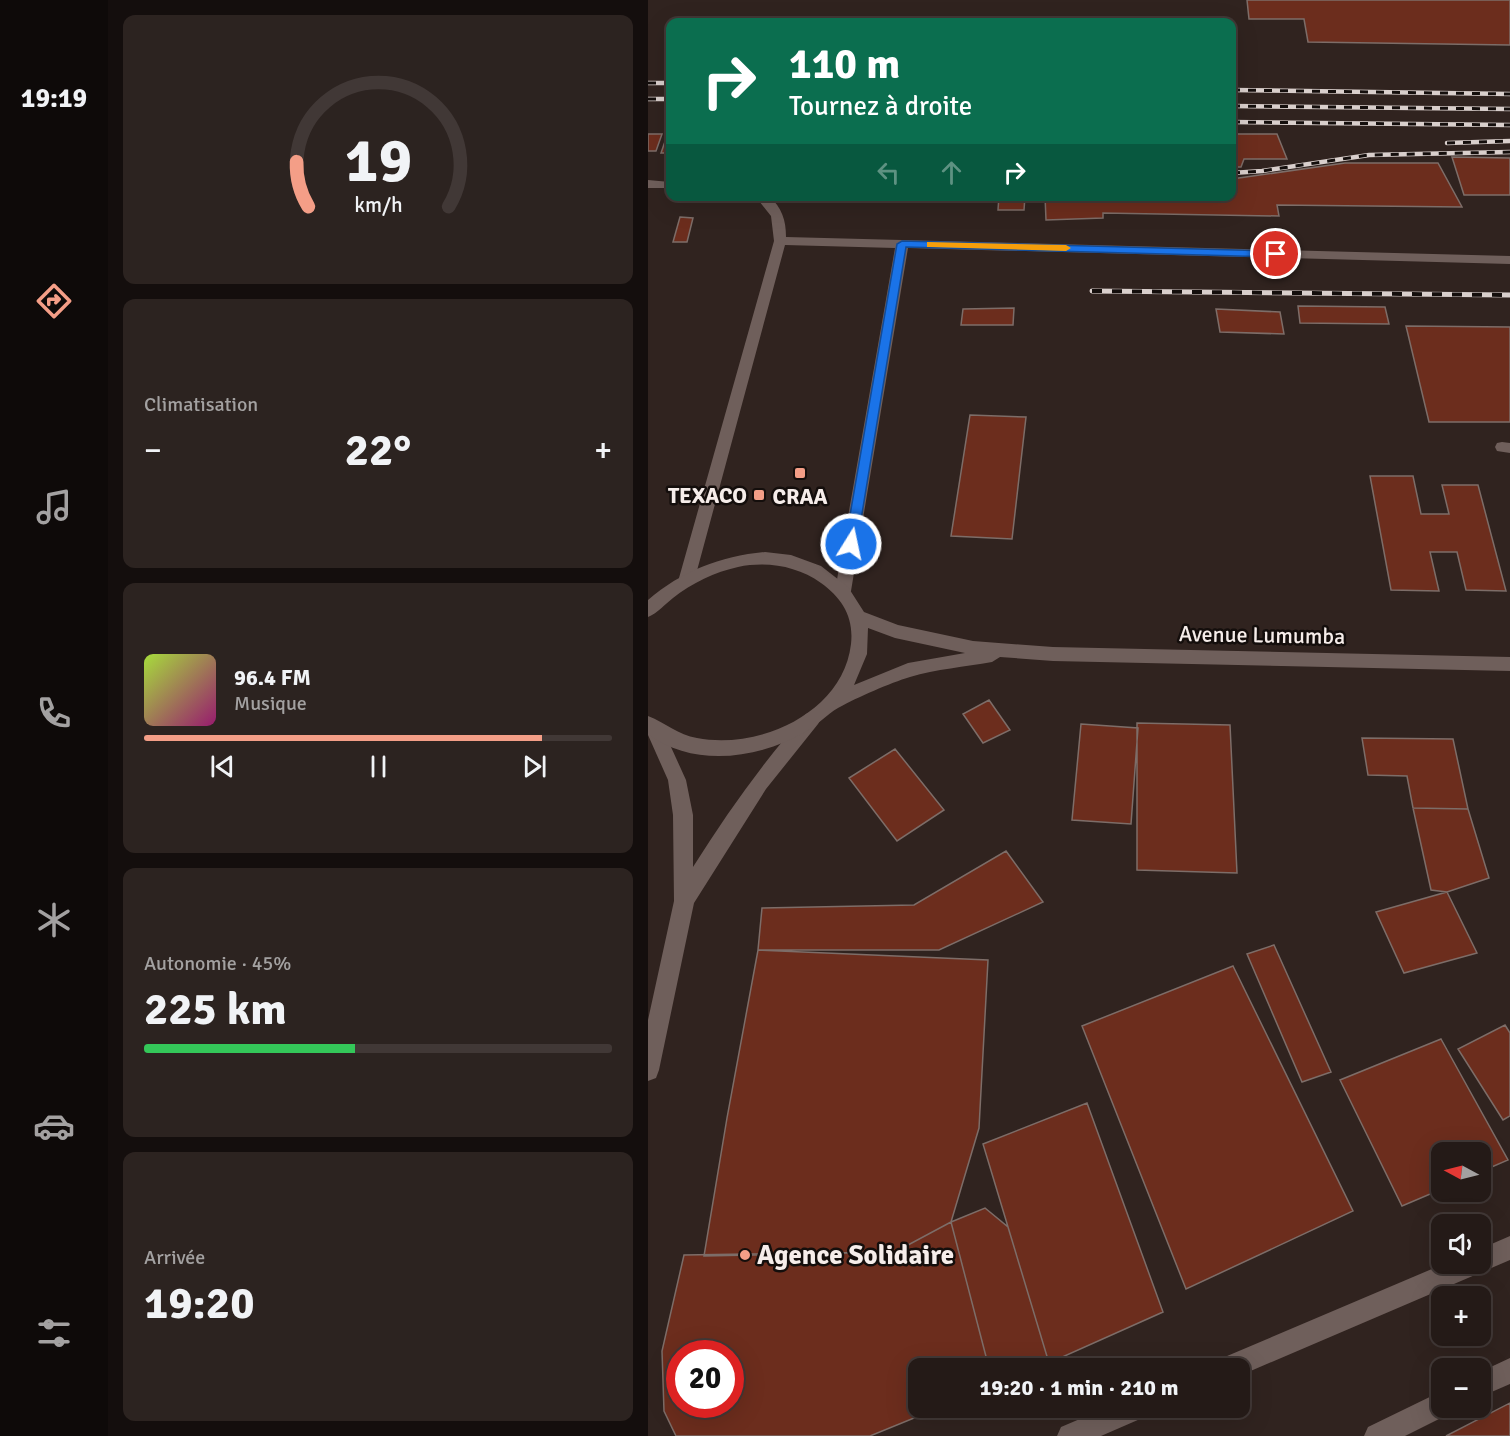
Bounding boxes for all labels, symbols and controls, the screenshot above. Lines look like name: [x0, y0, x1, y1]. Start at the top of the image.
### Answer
text: 110 m: [789, 39, 900, 90]
icon: right: [690, 42, 768, 120]
text: 19:19: [21, 82, 87, 115]
text: Tournez à droite: [789, 90, 972, 123]
text: 19: [344, 122, 412, 199]
icon: left: [872, 156, 905, 189]
icon: ahead: [935, 156, 968, 189]
icon: right: [998, 156, 1031, 189]
text: km/h: [354, 192, 402, 218]
pin: [1250, 228, 1301, 279]
icon: arrive: [1259, 237, 1292, 270]
icon: directions: [33, 280, 75, 322]
text: Climatisation: [144, 392, 258, 417]
text: 22°: [345, 423, 411, 478]
text: −: [144, 430, 162, 471]
text: +: [594, 430, 612, 471]
marker: CRAA: [793, 466, 807, 480]
place label: TEXACO: [668, 482, 747, 509]
place label: CRAA: [773, 483, 828, 510]
icon: music: [33, 486, 75, 528]
marker: TEXACO: [752, 488, 766, 502]
position arrow: [819, 512, 883, 576]
street label: Avenue Lumumba: [1179, 620, 1345, 650]
text: 96.4 FM: [234, 664, 311, 691]
text: Musique: [234, 691, 307, 716]
icon: phone: [33, 692, 75, 734]
icon: previous: [206, 750, 239, 783]
icon: pause: [362, 750, 395, 783]
icon: next: [518, 750, 551, 783]
icon: climate: [33, 899, 75, 941]
text: Autonomie · 45%: [144, 951, 291, 976]
text: 225 km: [144, 982, 287, 1037]
icon: car: [33, 1105, 75, 1147]
north arrow: [1431, 1142, 1491, 1202]
map controls: [1431, 1142, 1491, 1418]
button: sound: [1431, 1214, 1491, 1274]
place label: Agence Solidaire: [757, 1239, 954, 1272]
text: Arrivée: [144, 1245, 205, 1270]
marker: Agence Solidaire: [738, 1248, 752, 1262]
text: 19:20: [144, 1276, 254, 1331]
button: +: [1431, 1286, 1491, 1346]
icon: filters: [33, 1312, 75, 1354]
speed limit sign: 20: [666, 1340, 744, 1418]
button: −: [1431, 1358, 1491, 1418]
text: 19:20 · 1 min · 210 m: [979, 1374, 1179, 1401]

